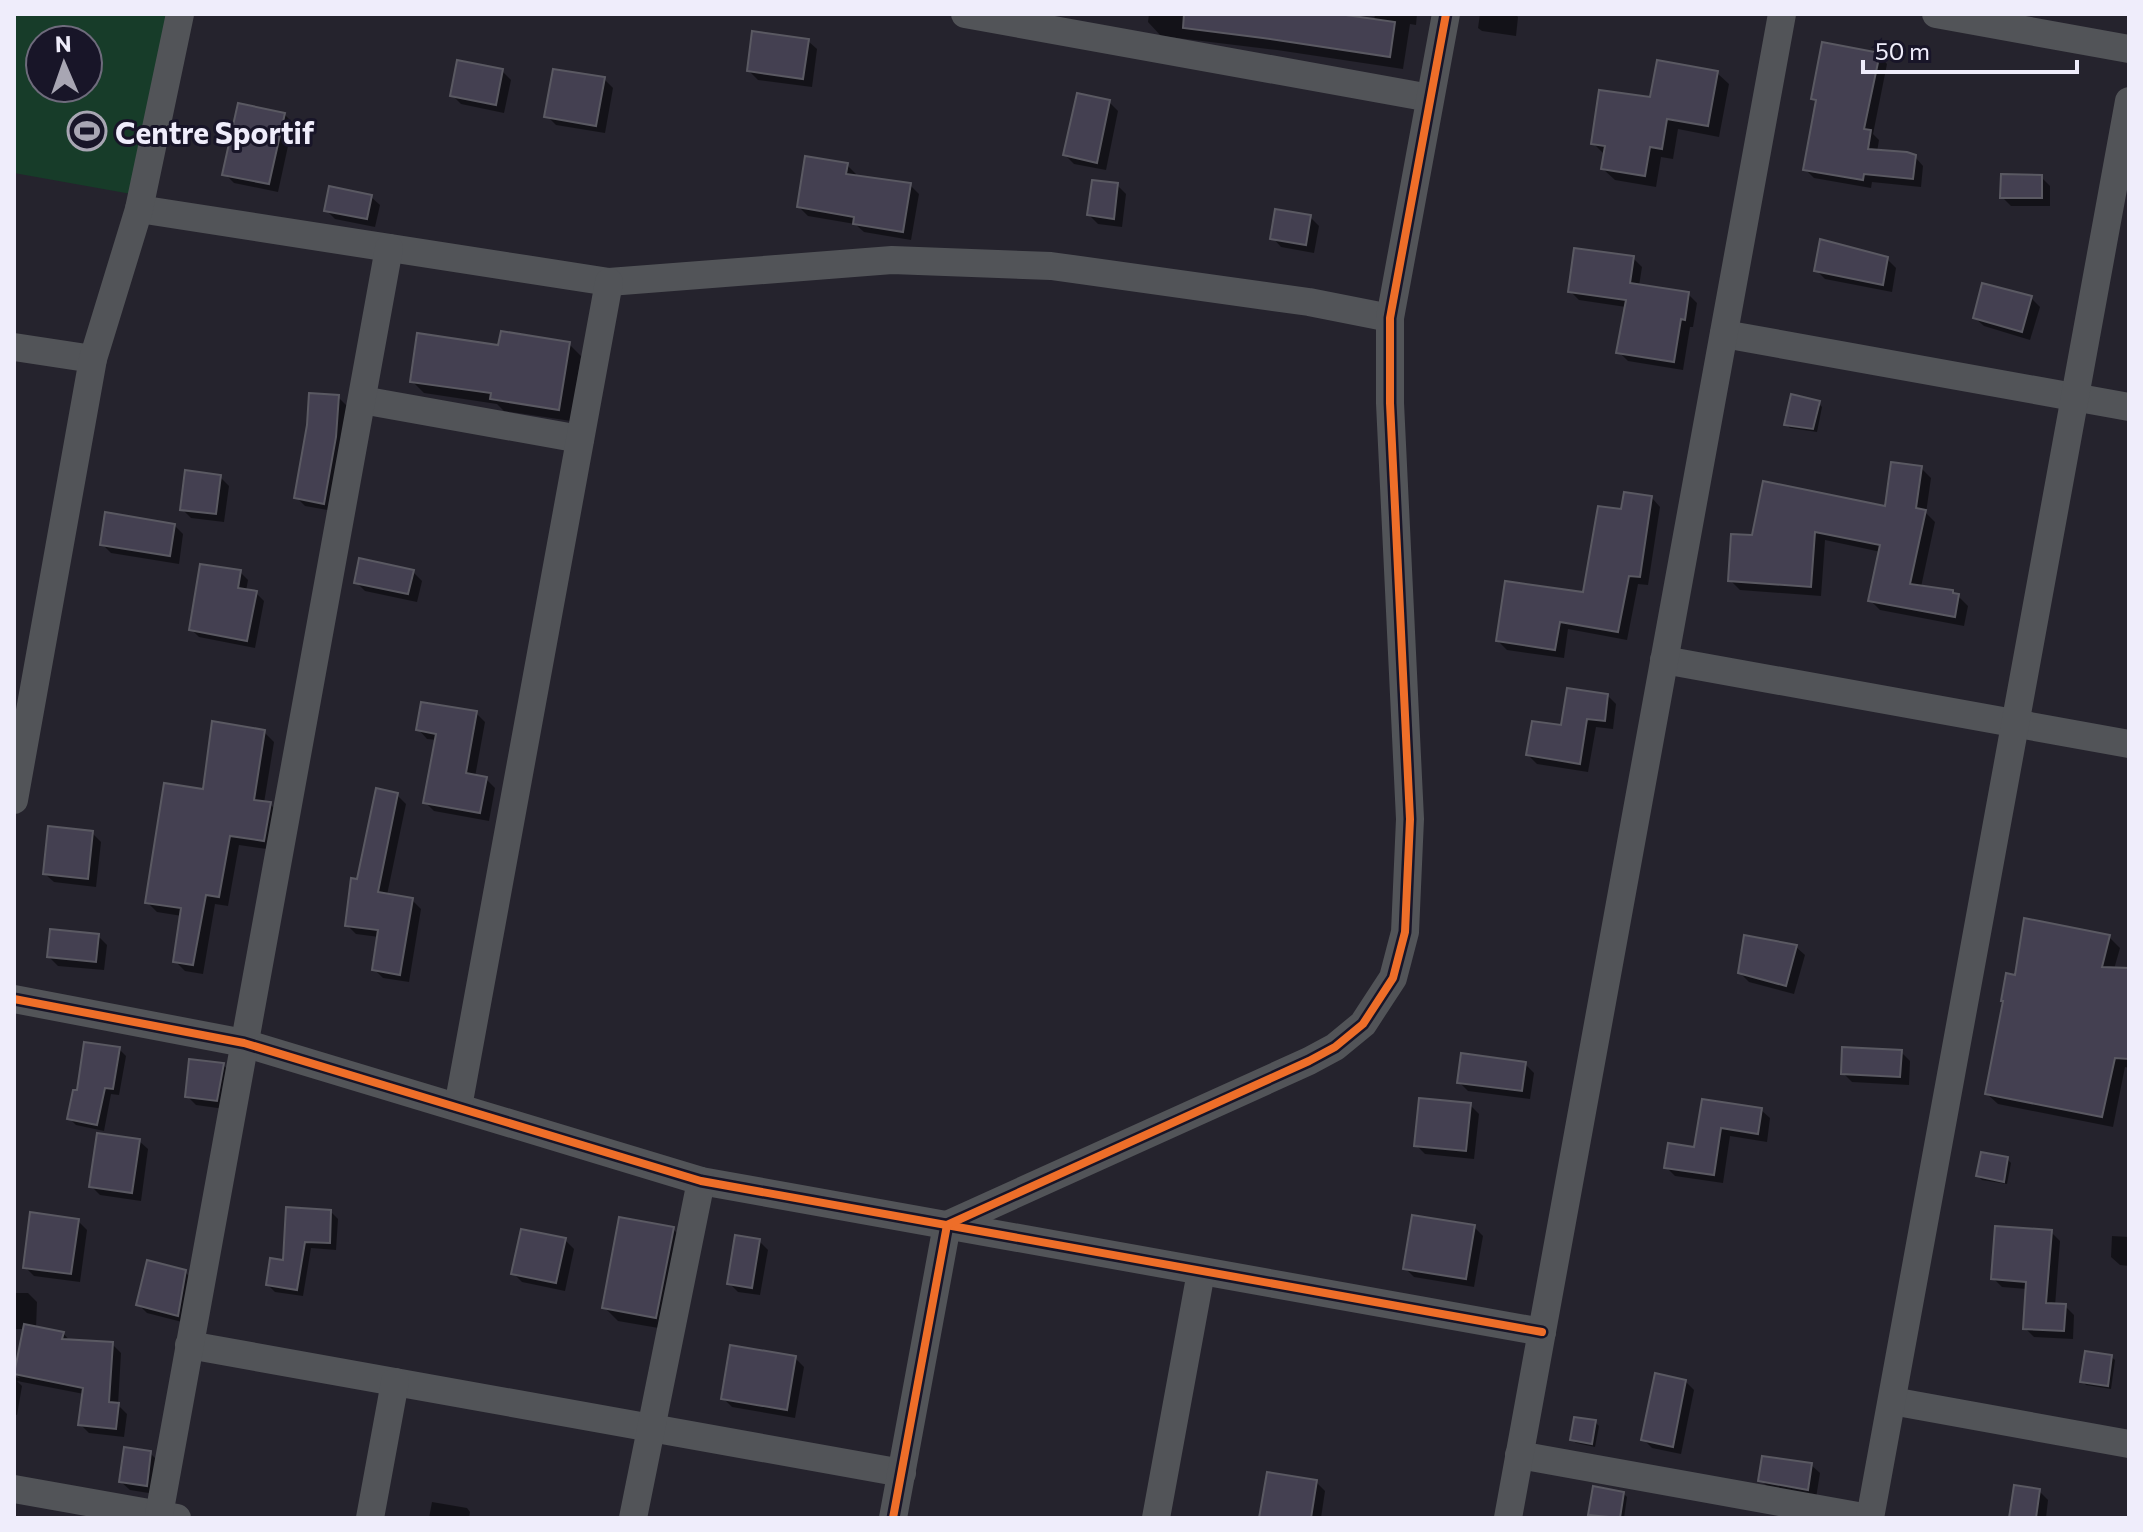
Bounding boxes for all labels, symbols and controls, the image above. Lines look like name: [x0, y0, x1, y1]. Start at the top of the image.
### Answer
north arrow: [24, 24, 104, 104]
scale bar: [1863, 24, 2077, 74]
text: N: [55, 30, 72, 57]
text: 50 m: [1875, 36, 1930, 65]
sports icon: Centre Sportif: [66, 110, 108, 152]
place label: Centre Sportif: [115, 113, 315, 150]

